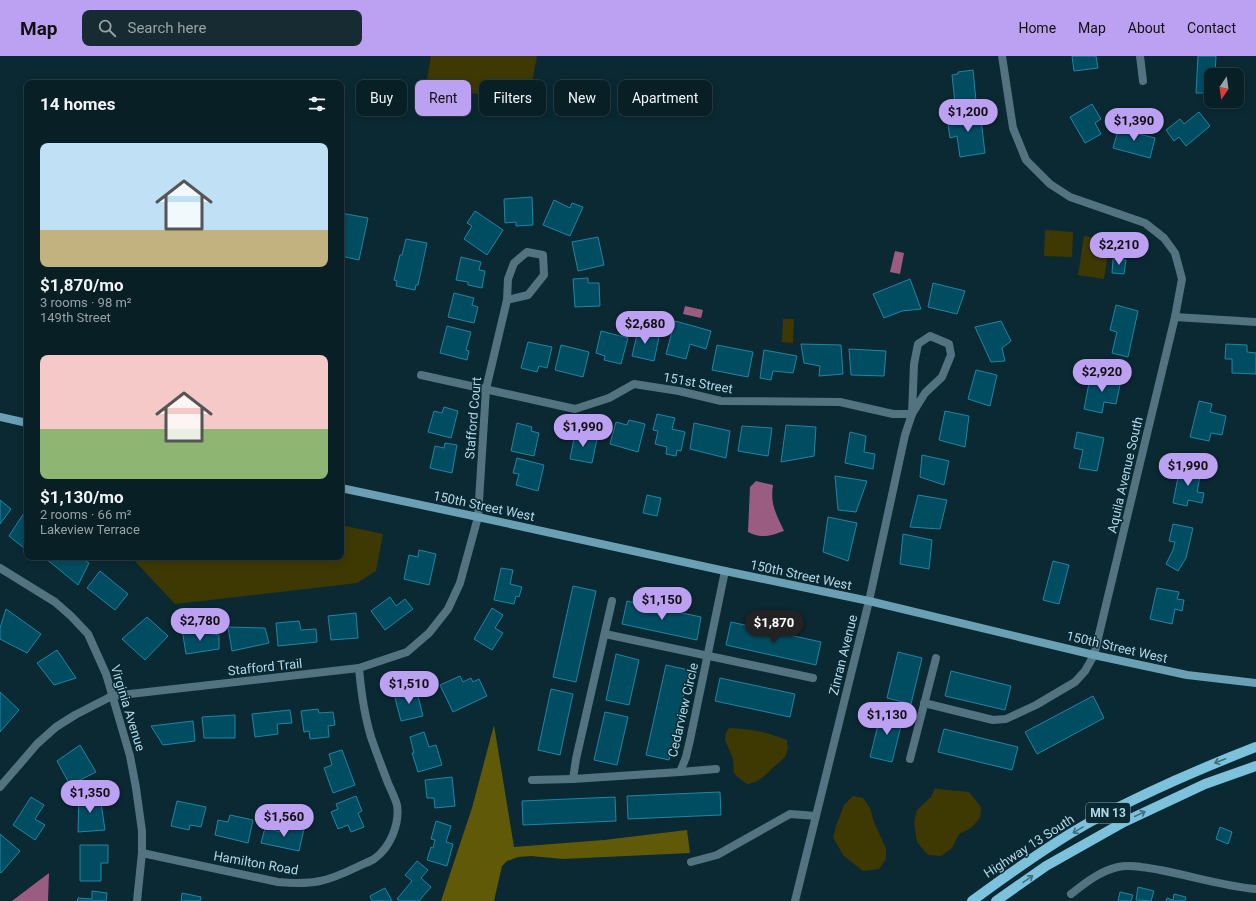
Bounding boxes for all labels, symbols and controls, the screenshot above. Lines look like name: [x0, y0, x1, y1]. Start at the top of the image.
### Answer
search box: [82, 10, 362, 46]
text: Map: [20, 17, 58, 40]
icon: search: [96, 17, 118, 39]
text: Search here: [128, 19, 206, 37]
text: Home: [1018, 20, 1056, 36]
text: Map: [1078, 20, 1106, 36]
text: About: [1128, 20, 1165, 36]
text: Contact: [1187, 20, 1236, 36]
north arrow: [1204, 68, 1244, 108]
map controls: [1204, 68, 1244, 108]
chip: Buy: [356, 80, 407, 116]
chip: Rent: [415, 80, 471, 116]
chip: Filters: [479, 80, 546, 116]
chip: New: [554, 80, 610, 116]
chip: Apartment: [618, 80, 712, 116]
icon: filters: [306, 93, 328, 115]
text: 14 homes: [40, 94, 116, 114]
pin: $1,200: [935, 99, 1001, 133]
text: $1,200: [948, 104, 988, 119]
pin: $1,390: [1101, 108, 1167, 142]
text: $1,390: [1114, 113, 1154, 128]
icon: home: [148, 169, 220, 241]
pin: $2,210: [1086, 232, 1152, 266]
text: $2,210: [1099, 237, 1139, 252]
text: $1,870/mo: [40, 275, 124, 295]
text: 3 rooms · 98 m²: [40, 295, 132, 310]
text: 149th Street: [40, 310, 111, 325]
pin: $2,680: [612, 311, 678, 345]
text: $2,680: [625, 316, 665, 331]
pin: $2,920: [1069, 359, 1135, 393]
text: $2,920: [1082, 364, 1122, 379]
street label: 151st Street: [662, 370, 734, 396]
street label: Stafford Court: [462, 376, 484, 460]
icon: home: [148, 381, 220, 453]
pin: $1,990: [550, 414, 616, 448]
street label: Aquila Avenue South: [1104, 415, 1146, 535]
text: $1,990: [563, 419, 603, 434]
pin: $1,990: [1155, 453, 1221, 487]
text: $1,990: [1168, 458, 1208, 473]
text: $1,130/mo: [40, 487, 124, 507]
street label: 150th Street West: [432, 488, 536, 524]
text: 2 rooms · 66 m²: [40, 507, 132, 522]
text: Lakeview Terrace: [40, 522, 140, 537]
street label: 150th Street West: [749, 557, 853, 593]
pin: $1,150: [629, 587, 695, 621]
text: $1,150: [642, 592, 682, 607]
pin: $2,780: [167, 608, 233, 642]
pin: $1,870: [741, 610, 807, 644]
text: $2,780: [180, 613, 220, 628]
street label: Zinran Avenue: [826, 613, 860, 697]
text: $1,870: [754, 615, 794, 630]
street label: 150th Street West: [1065, 628, 1169, 666]
street label: Stafford Trail: [227, 656, 303, 678]
street label: Cedarview Circle: [665, 661, 701, 759]
street label: Virginia Avenue: [108, 663, 148, 753]
pin: $1,510: [376, 671, 442, 705]
text: $1,510: [389, 676, 429, 691]
pin: $1,130: [854, 702, 920, 736]
text: $1,130: [867, 707, 907, 722]
one-way arrow: [1214, 758, 1226, 766]
pin: $1,350: [57, 780, 123, 814]
text: $1,350: [70, 785, 110, 800]
road number: MN 13: [1086, 803, 1130, 823]
pin: $1,560: [251, 804, 317, 838]
text: $1,560: [264, 809, 304, 824]
one-way arrow: [1134, 810, 1146, 817]
street label: Highway 13 South: [981, 811, 1077, 881]
one-way arrow: [1072, 826, 1083, 834]
street label: Hamilton Road: [212, 848, 300, 878]
one-way arrow: [1022, 875, 1033, 883]

